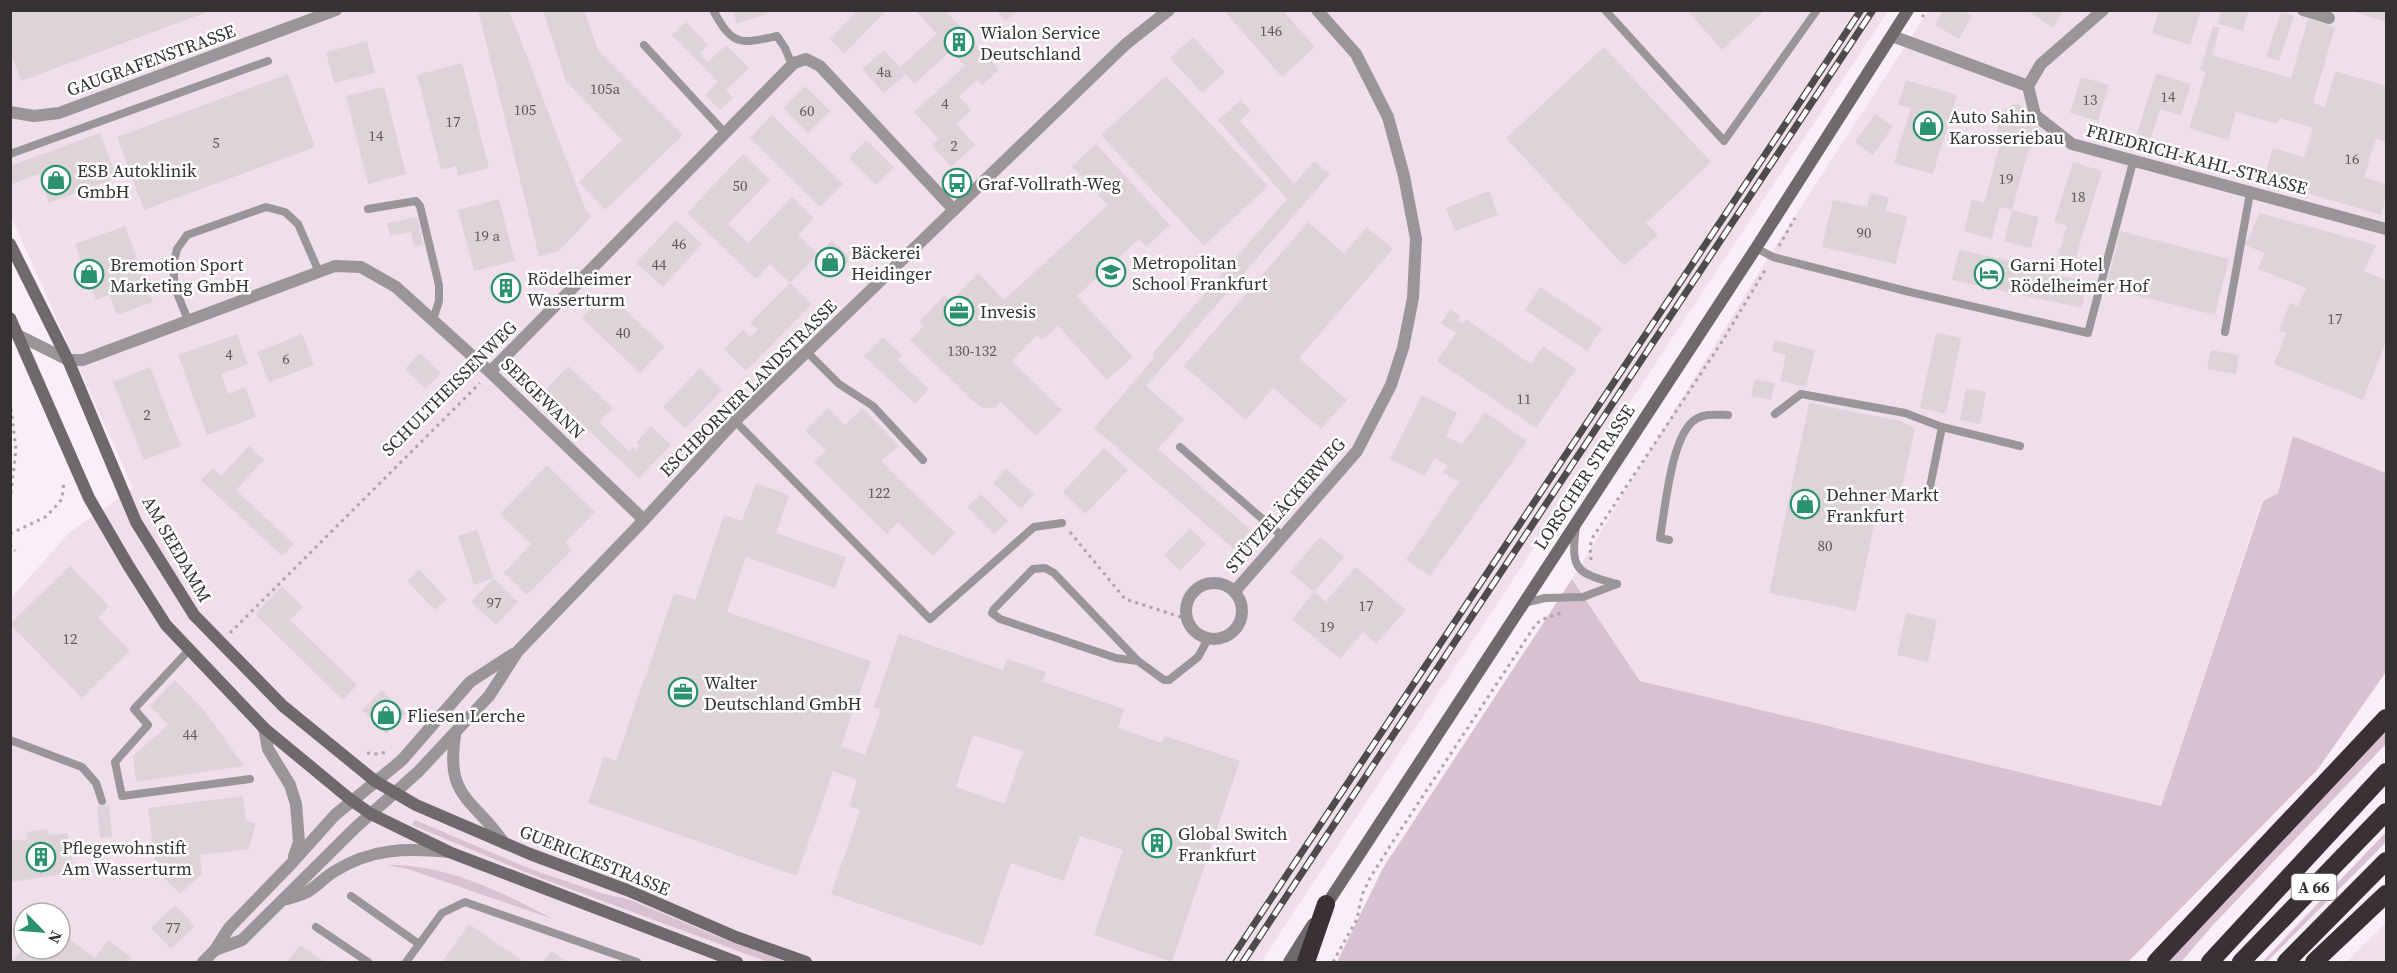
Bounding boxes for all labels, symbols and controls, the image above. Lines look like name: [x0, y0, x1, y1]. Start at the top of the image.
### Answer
street label: GAUGRAFENSTRASSE: [63, 18, 239, 102]
place label: Wialon Service Deutschland: [980, 20, 1100, 66]
house number: 146: [1260, 20, 1282, 41]
building icon: Wialon Service Deutschland: [943, 26, 975, 58]
house number: 4a: [876, 61, 892, 82]
house number: 105a: [590, 78, 620, 99]
house number: 14: [2160, 86, 2176, 107]
house number: 13: [2082, 89, 2098, 110]
house number: 4: [941, 93, 949, 114]
house number: 105: [514, 99, 536, 120]
house number: 60: [799, 100, 815, 121]
place label: Auto Sahin Karosseriebau: [1949, 104, 2064, 150]
shop icon: Auto Sahin Karosseriebau: [1912, 110, 1944, 142]
house number: 17: [445, 111, 461, 132]
street label: FRIEDRICH-KAHL-STRASSE: [2084, 117, 2310, 201]
house number: 14: [368, 125, 384, 146]
house number: 5: [212, 132, 220, 153]
house number: 2: [950, 135, 958, 156]
house number: 16: [2344, 148, 2360, 169]
place label: ESB Autoklinik GmbH: [77, 158, 197, 204]
shop icon: ESB Autoklinik GmbH: [40, 164, 72, 196]
bus stop icon: Graf-Vollrath-Weg: [941, 167, 973, 199]
house number: 19: [1998, 168, 2014, 189]
place label: Graf-Vollrath-Weg: [978, 171, 1121, 196]
house number: 50: [732, 175, 748, 196]
house number: 18: [2070, 186, 2086, 207]
house number: 90: [1856, 222, 1872, 243]
house number: 19 a: [474, 225, 500, 246]
house number: 46: [671, 233, 687, 254]
place label: Bäckerei Heidinger: [851, 240, 932, 286]
shop icon: Bäckerei Heidinger: [814, 246, 846, 278]
place label: Metropolitan School Frankfurt: [1132, 250, 1268, 296]
place label: Bremotion Sport Marketing GmbH: [110, 252, 249, 298]
place label: Garni Hotel Rödelheimer Hof: [2010, 252, 2150, 298]
house number: 44: [651, 254, 667, 275]
school or university icon: Metropolitan School Frankfurt: [1095, 256, 1127, 288]
shop icon: Bremotion Sport Marketing GmbH: [73, 258, 105, 290]
hotel icon: Garni Hotel Rödelheimer Hof: [1973, 258, 2005, 290]
place label: Rödelheimer Wasserturm: [527, 266, 632, 312]
building icon: Rödelheimer Wasserturm: [490, 272, 522, 304]
street label: ESCHBORNER LANDSTRASSE: [654, 294, 842, 482]
office icon: Invesis: [943, 295, 975, 327]
place label: Invesis: [980, 299, 1036, 324]
house number: 17: [2327, 308, 2343, 329]
street label: SCHULTHEISSENWEG: [376, 315, 522, 461]
house number: 40: [615, 322, 631, 343]
house number: 130-132: [947, 340, 997, 361]
house number: 4: [225, 344, 233, 365]
house number: 6: [282, 348, 290, 369]
street label: SEEGEWANN: [496, 352, 590, 444]
house number: 11: [1516, 388, 1532, 409]
street label: LORSCHER STRASSE: [1528, 399, 1640, 555]
house number: 2: [143, 404, 151, 425]
street label: STÜTZELÄCKERWEG: [1219, 432, 1351, 578]
house number: 122: [868, 482, 890, 503]
place label: Dehner Markt Frankfurt: [1826, 482, 1939, 528]
shop icon: Dehner Markt Frankfurt: [1789, 488, 1821, 520]
street label: AM SEEDAMM: [136, 491, 218, 607]
house number: 80: [1817, 535, 1833, 556]
house number: 97: [486, 592, 502, 613]
house number: 17: [1358, 595, 1374, 616]
house number: 19: [1319, 616, 1335, 637]
house number: 12: [62, 628, 78, 649]
place label: Walter Deutschland GmbH: [704, 670, 862, 716]
office icon: Walter Deutschland GmbH: [667, 676, 699, 708]
shop icon: Fliesen Lerche: [370, 699, 402, 731]
place label: Fliesen Lerche: [407, 703, 525, 728]
house number: 44: [182, 724, 198, 745]
street label: GUERICKESTRASSE: [516, 818, 674, 902]
place label: Global Switch Frankfurt: [1178, 821, 1288, 867]
building icon: Global Switch Frankfurt: [1141, 827, 1173, 859]
place label: Pflegewohnstift Am Wasserturm: [62, 835, 192, 881]
building icon: Pflegewohnstift Am Wasserturm: [25, 841, 57, 873]
road number: A 66: [2292, 874, 2336, 900]
north arrow: [12, 901, 72, 961]
house number: 77: [165, 917, 181, 938]
text: N: [43, 927, 68, 948]

